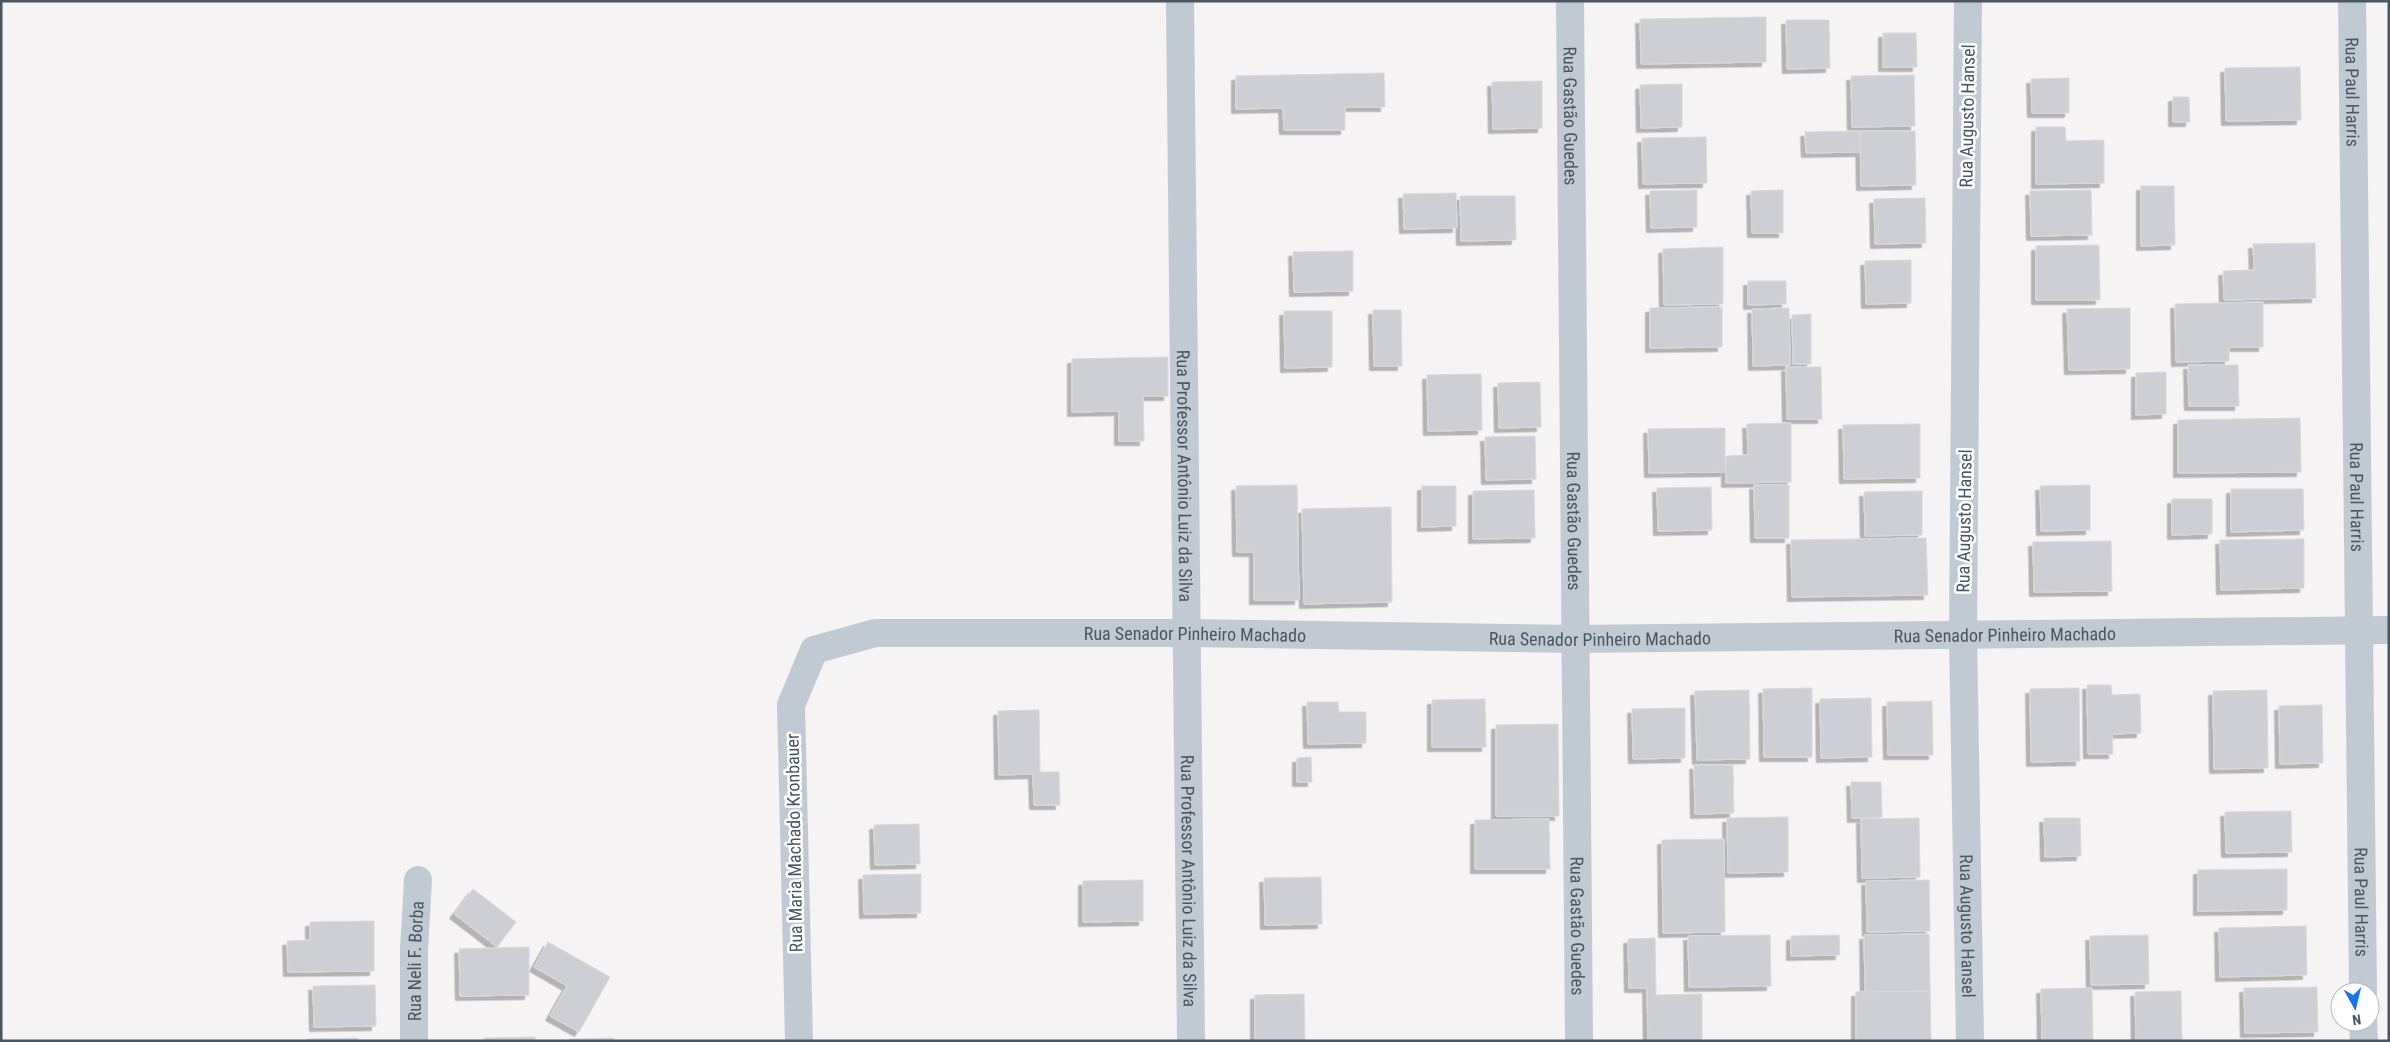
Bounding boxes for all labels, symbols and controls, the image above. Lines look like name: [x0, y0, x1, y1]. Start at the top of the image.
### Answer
street label: Rua Paul Harris: [2342, 37, 2364, 147]
street label: Rua Augusto Hansel: [1955, 44, 1979, 188]
street label: Rua Gastão Guedes: [1560, 46, 1582, 186]
street label: Rua Professor Antônio Luiz da Silva: [1173, 350, 1197, 602]
street label: Rua Paul Harris: [2346, 442, 2369, 552]
street label: Rua Augusto Hansel: [1952, 449, 1976, 593]
street label: Rua Gastão Guedes: [1563, 451, 1586, 591]
street label: Rua Senador Pinheiro Machado: [1084, 623, 1306, 645]
street label: Rua Senador Pinheiro Machado: [1894, 623, 2116, 646]
street label: Rua Senador Pinheiro Machado: [1489, 627, 1711, 650]
street label: Rua Maria Machado Kronbauer: [782, 733, 806, 952]
street label: Rua Professor Antônio Luiz da Silva: [1177, 755, 1201, 1007]
street label: Rua Paul Harris: [2351, 847, 2373, 957]
street label: Rua Augusto Hansel: [1956, 854, 1980, 998]
street label: Rua Gastão Guedes: [1567, 856, 1589, 996]
street label: Rua Neli F. Borba: [404, 900, 427, 1021]
north arrow: [2330, 982, 2380, 1032]
text: N: [2351, 1011, 2362, 1028]

